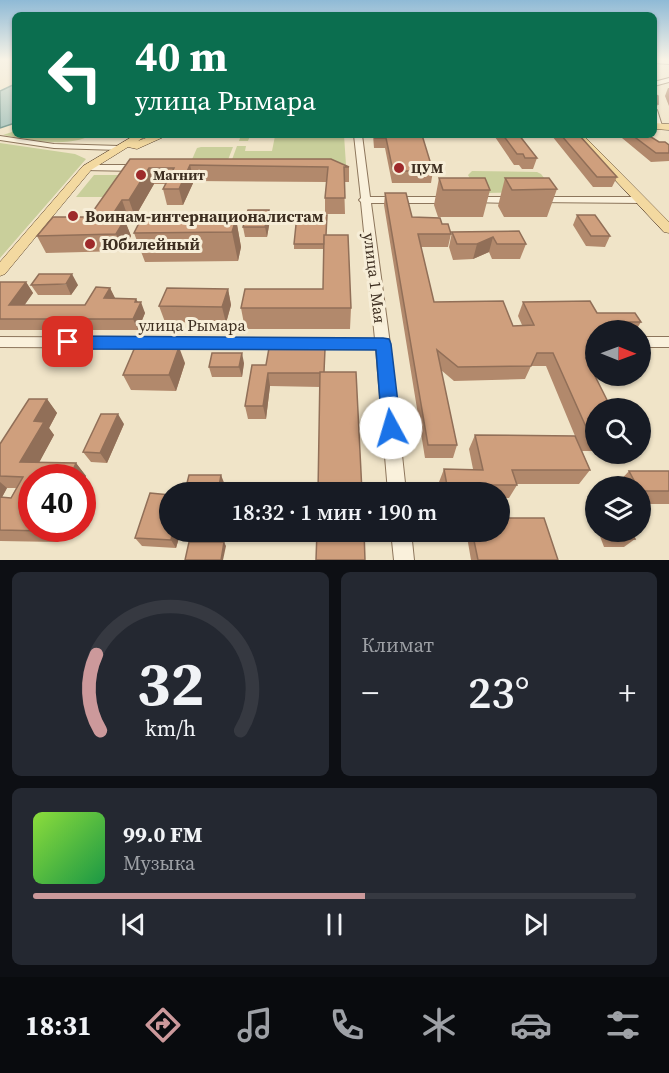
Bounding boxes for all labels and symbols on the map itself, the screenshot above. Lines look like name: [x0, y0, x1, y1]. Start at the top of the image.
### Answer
place label: ЦУМ: [411, 158, 444, 178]
marker: ЦУМ: [392, 161, 406, 175]
place label: Магнит: [153, 165, 205, 185]
marker: Магнит: [134, 168, 148, 182]
place label: Воинам-интернационалистам: [85, 205, 324, 227]
marker: Воинам-интернационалистам: [66, 209, 80, 223]
street label: улица 1 Мая: [359, 231, 391, 325]
place label: Юбилейный: [102, 233, 200, 255]
marker: Юбилейный: [83, 237, 97, 251]
street label: улица Рымара: [138, 314, 246, 336]
pin: [42, 316, 93, 367]
north arrow: [585, 320, 651, 386]
position arrow: [359, 396, 423, 460]
speed limit sign: 40: [18, 464, 96, 542]

